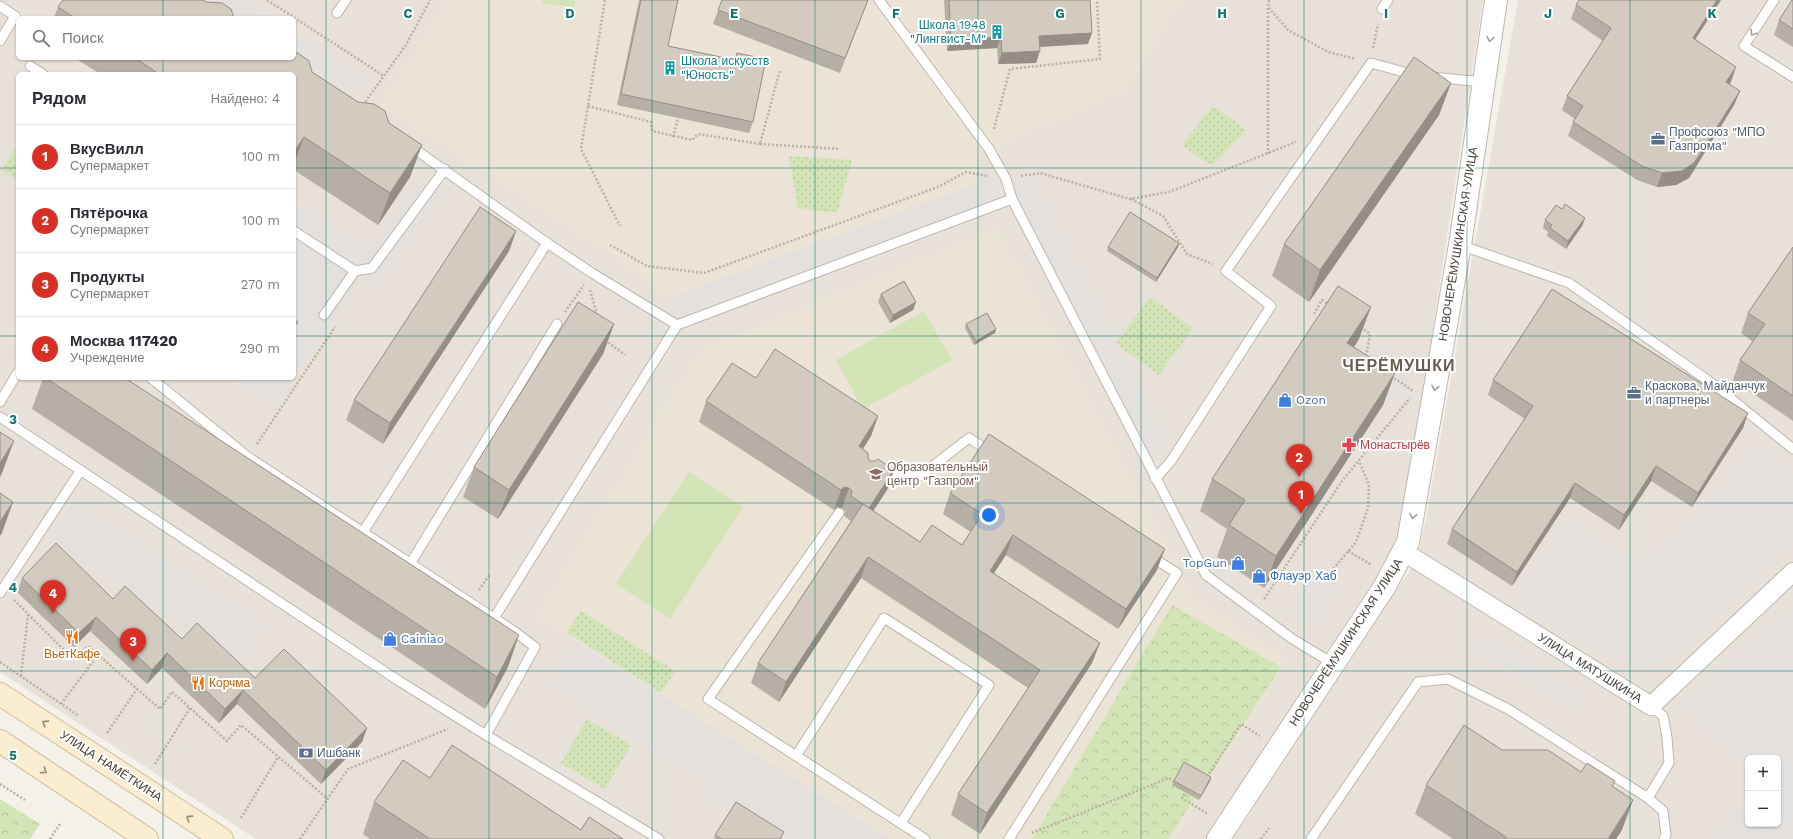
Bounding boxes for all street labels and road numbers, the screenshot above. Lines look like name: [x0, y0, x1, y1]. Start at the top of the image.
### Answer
street label: НОВОЧЕРЁМУШКИНСКАЯ УЛИЦА: [1436, 146, 1480, 342]
street label: НОВОЧЕРЁМУШКИНСКАЯ УЛИЦА: [1287, 556, 1405, 728]
street label: УЛИЦА МАТУШКИНА: [1535, 630, 1645, 706]
street label: УЛИЦА НАМЁТКИНА: [57, 728, 165, 804]

